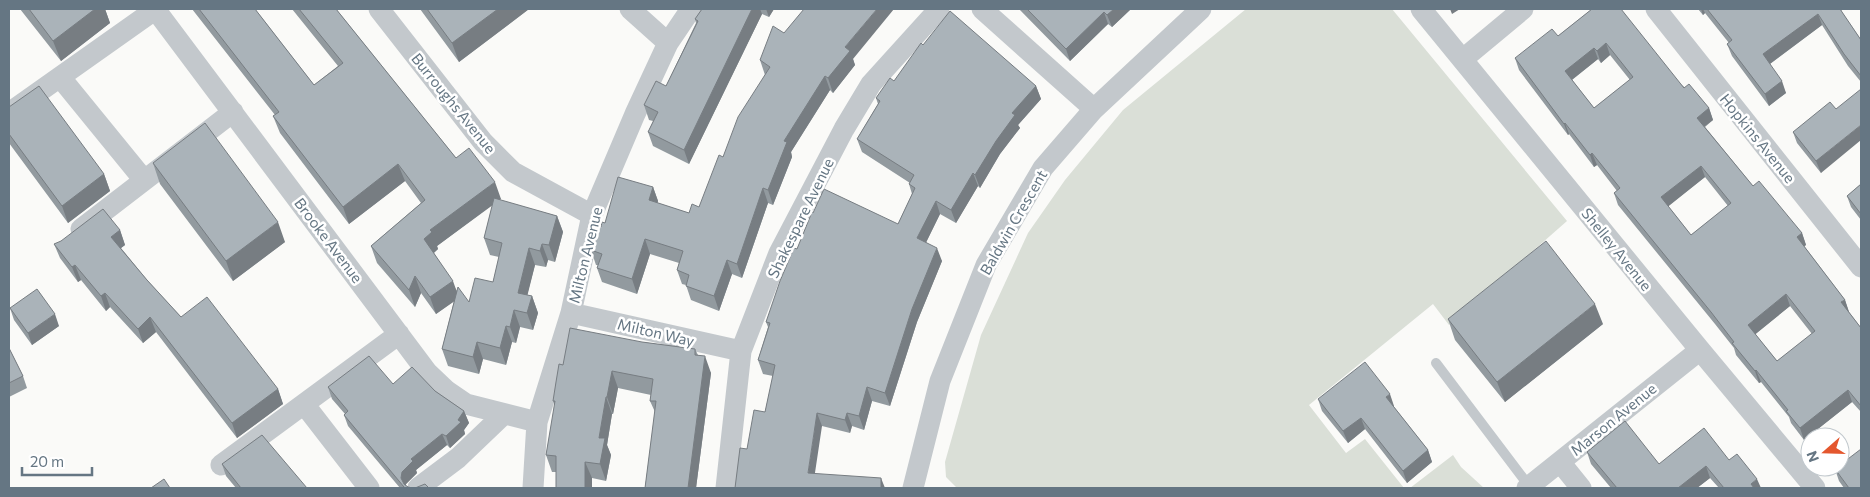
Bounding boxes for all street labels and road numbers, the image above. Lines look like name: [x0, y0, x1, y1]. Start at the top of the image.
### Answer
street label: Burroughs Avenue: [408, 49, 500, 157]
street label: Hopkins Avenue: [1717, 90, 1799, 186]
street label: Shakespare Avenue: [763, 155, 837, 281]
street label: Baldwin Crescent: [976, 166, 1050, 278]
street label: Brooke Avenue: [291, 194, 367, 286]
street label: Shelley Avenue: [1578, 204, 1656, 294]
street label: Milton Avenue: [564, 205, 606, 305]
street label: Milton Way: [616, 314, 696, 350]
street label: Marson Avenue: [1567, 379, 1660, 459]

